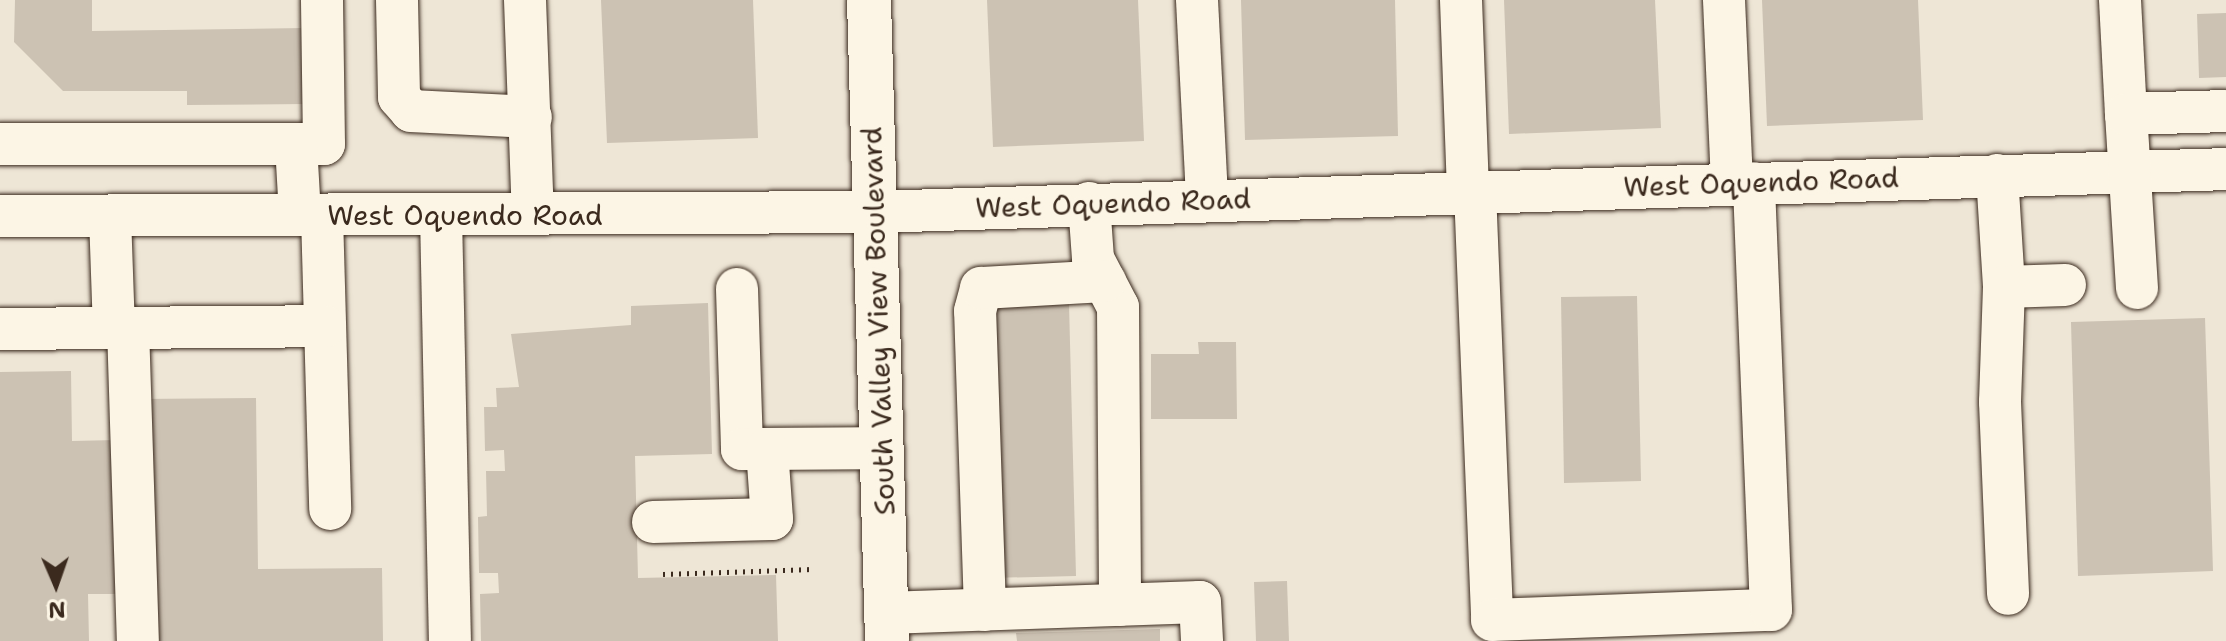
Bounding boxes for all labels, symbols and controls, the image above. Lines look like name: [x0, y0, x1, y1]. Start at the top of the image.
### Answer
street label: South Valley View Boulevard: [854, 126, 902, 516]
street label: West Oquendo Road: [1623, 160, 1899, 204]
street label: West Oquendo Road: [975, 181, 1251, 225]
street label: West Oquendo Road: [327, 198, 603, 232]
north arrow: [16, 545, 96, 625]
text: N: [48, 595, 66, 624]

